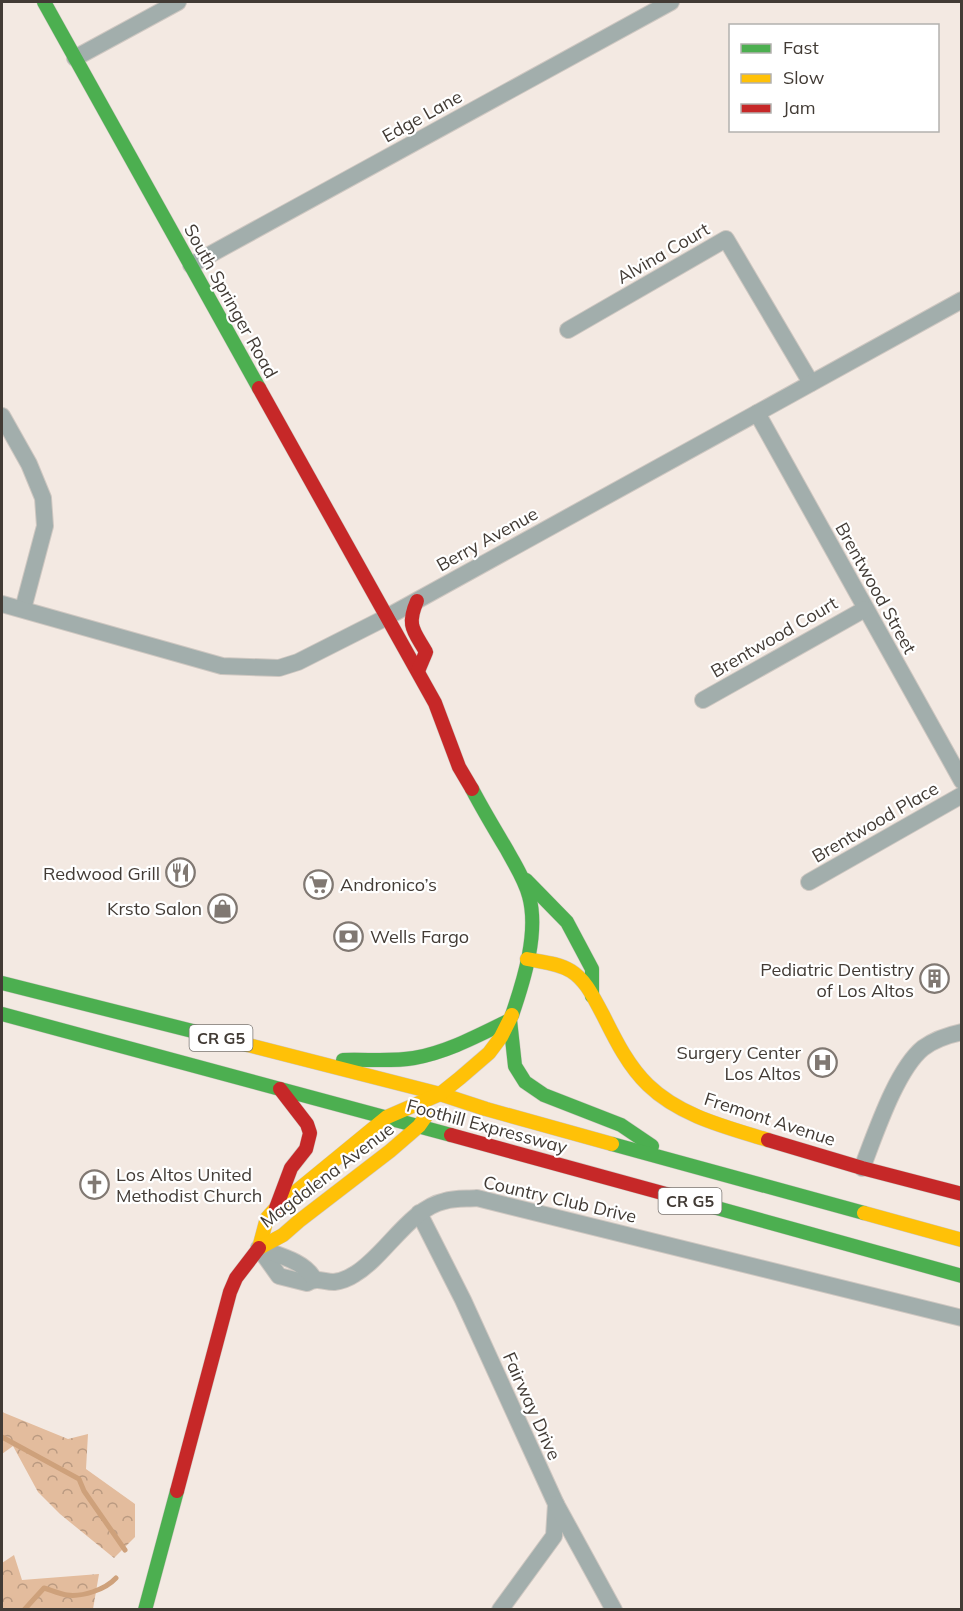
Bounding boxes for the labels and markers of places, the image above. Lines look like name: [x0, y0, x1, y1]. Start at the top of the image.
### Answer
restaurant icon: Redwood Grill: [165, 857, 197, 889]
place label: Redwood Grill: [43, 862, 160, 885]
supermarket icon: Andronico’s: [303, 868, 335, 900]
place label: Andronico’s: [340, 873, 437, 896]
shop icon: Krsto Salon: [207, 892, 239, 924]
place label: Krsto Salon: [107, 897, 202, 920]
bank icon: Wells Fargo: [333, 920, 365, 952]
place label: Wells Fargo: [370, 925, 469, 948]
place label: Pediatric Dentistry of Los Altos: [760, 958, 914, 1002]
building icon: Pediatric Dentistry of Los Altos: [919, 963, 951, 995]
place label: Surgery Center Los Altos: [676, 1041, 801, 1085]
hospital icon: Surgery Center Los Altos: [806, 1046, 838, 1078]
place label: Los Altos United Methodist Church: [116, 1163, 262, 1207]
church icon: Los Altos United Methodist Church: [79, 1168, 111, 1200]

